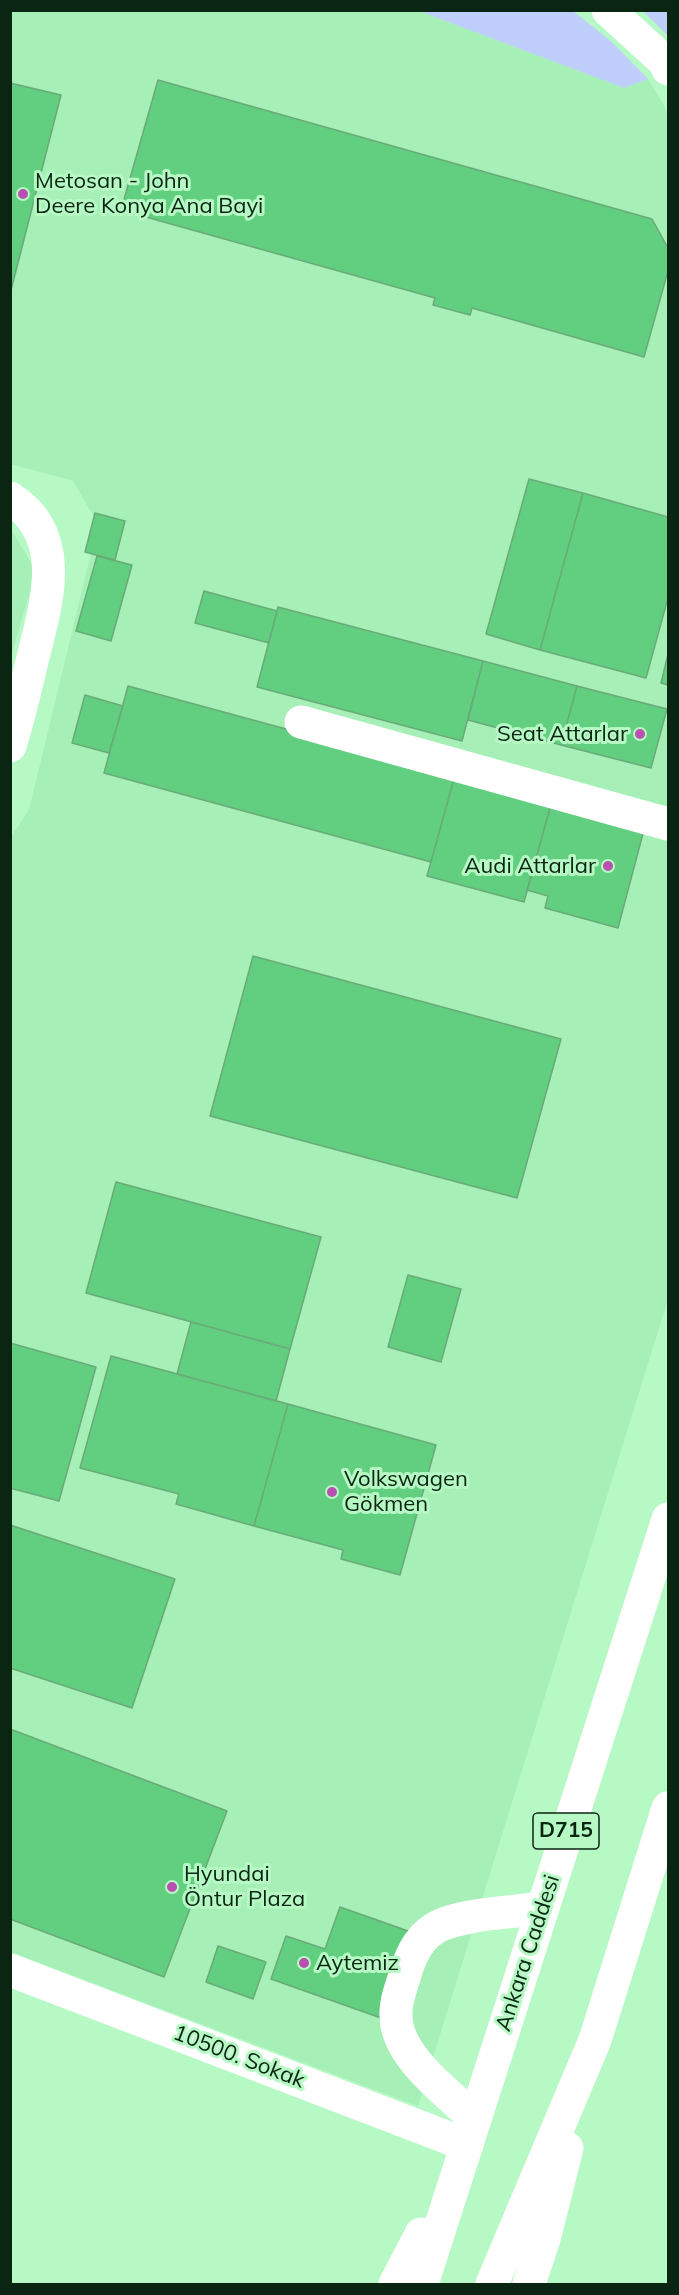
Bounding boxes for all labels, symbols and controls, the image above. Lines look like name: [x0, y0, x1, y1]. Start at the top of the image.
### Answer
place label: Metosan - John Deere Konya Ana Bayi: [35, 168, 263, 220]
marker: Metosan - John Deere Konya Ana Bayi: [16, 187, 30, 201]
place label: Seat Attarlar: [497, 721, 628, 747]
marker: Seat Attarlar: [633, 727, 647, 741]
place label: Audi Attarlar: [464, 853, 596, 879]
marker: Audi Attarlar: [601, 859, 615, 873]
place label: Volkswagen Gökmen: [344, 1466, 468, 1518]
marker: Volkswagen Gökmen: [325, 1485, 339, 1499]
road number: D715: [533, 1813, 599, 1849]
place label: Hyundai Öntur Plaza: [184, 1861, 305, 1912]
street label: Ankara Caddesi: [490, 1872, 566, 2034]
marker: Hyundai Öntur Plaza: [165, 1880, 179, 1894]
place label: Aytemiz: [316, 1950, 399, 1976]
marker: Aytemiz: [297, 1956, 311, 1970]
street label: 10500. Sokak: [169, 2020, 309, 2094]

